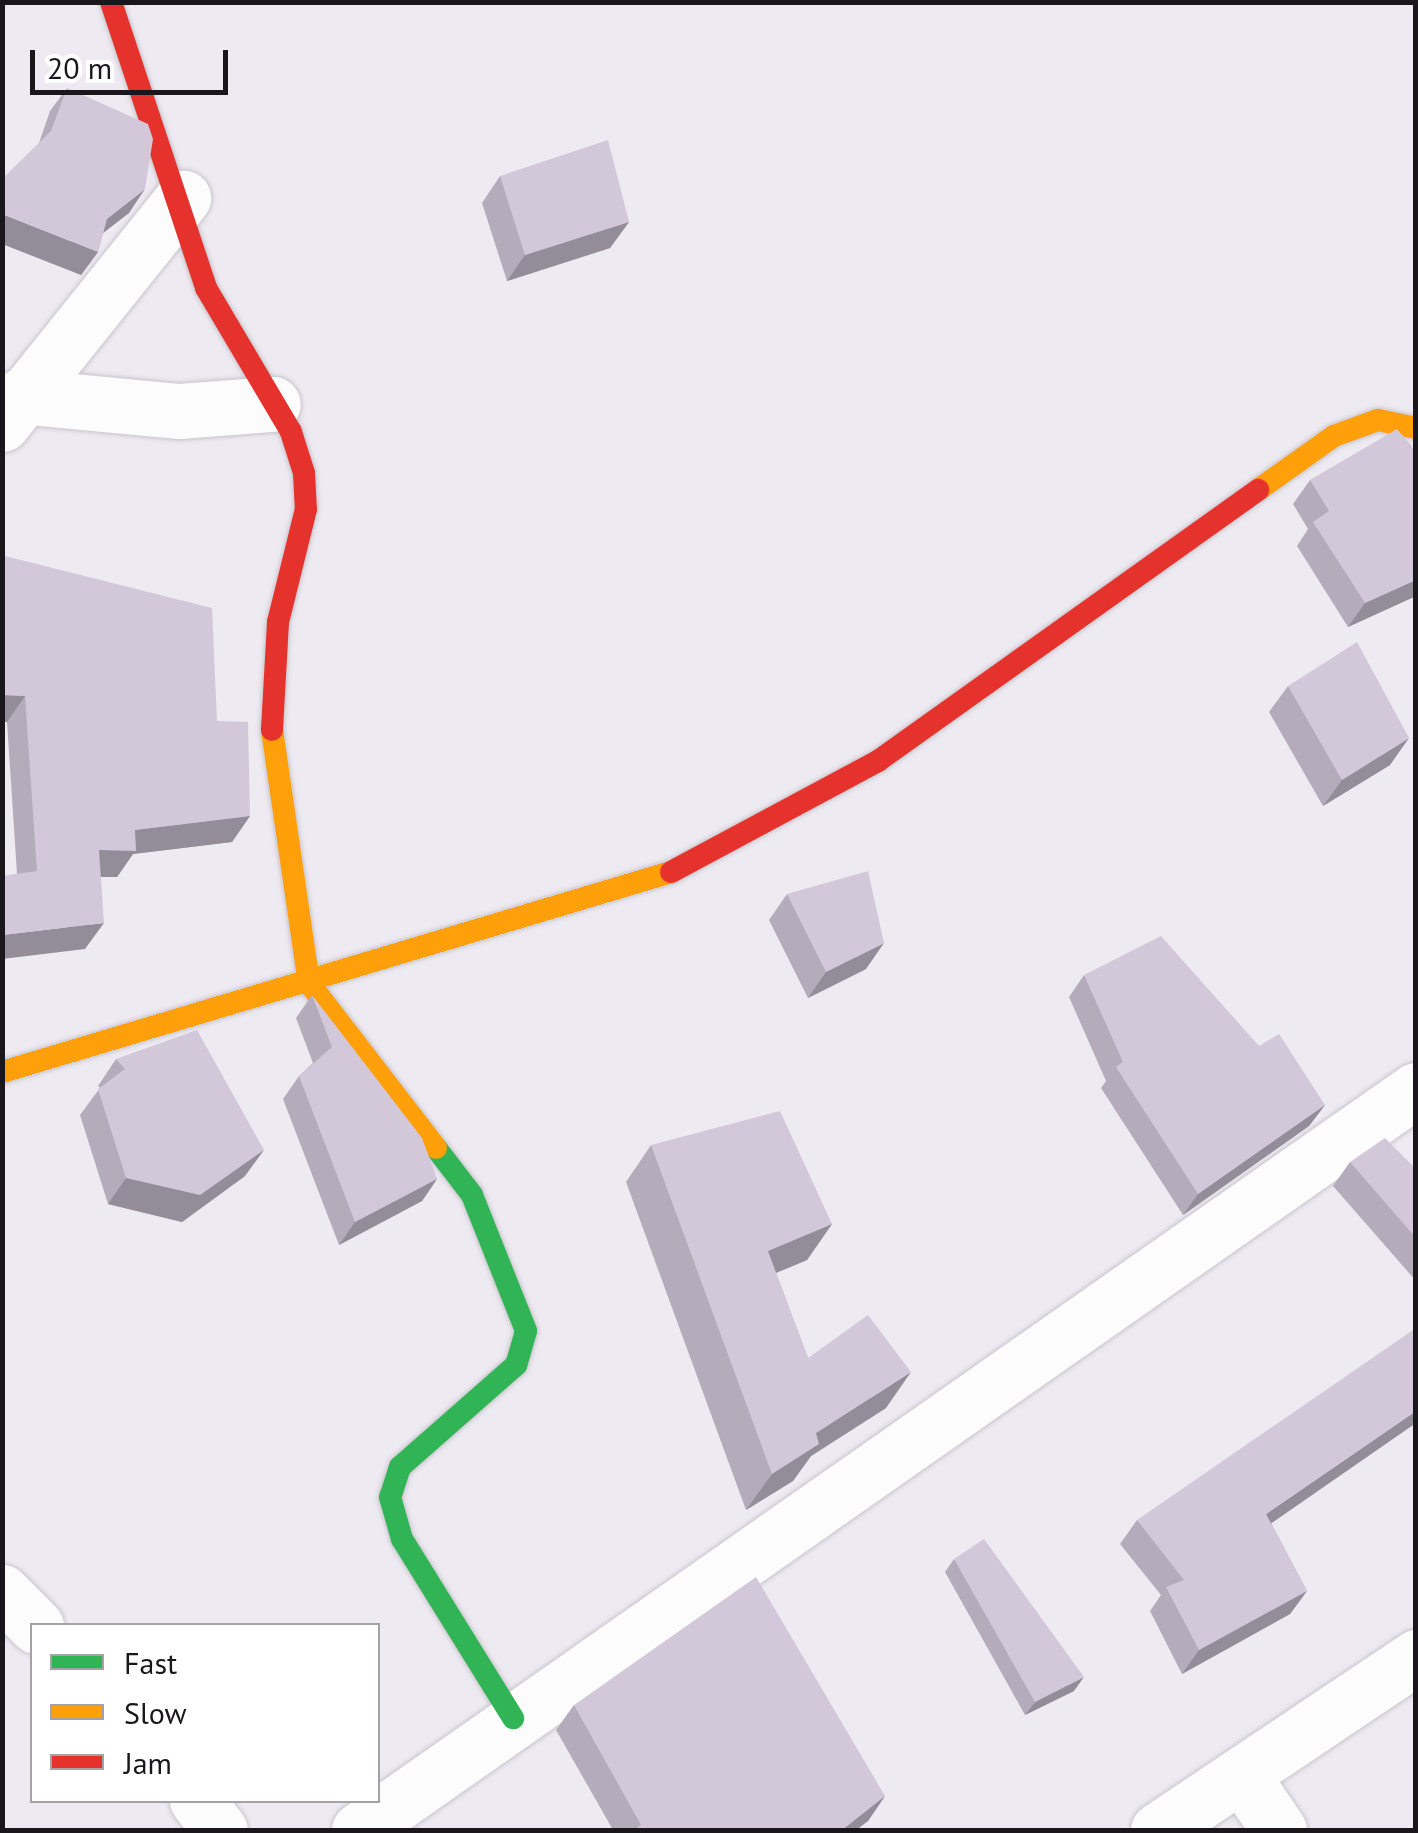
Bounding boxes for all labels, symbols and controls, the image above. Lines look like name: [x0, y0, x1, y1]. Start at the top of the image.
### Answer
scale bar: [35, 30, 232, 92]
text: 20 m: [47, 48, 112, 87]
legend: [30, 1623, 380, 1803]
text: Fast: [124, 1643, 177, 1682]
text: Slow: [124, 1693, 187, 1732]
text: Jam: [124, 1743, 172, 1782]

